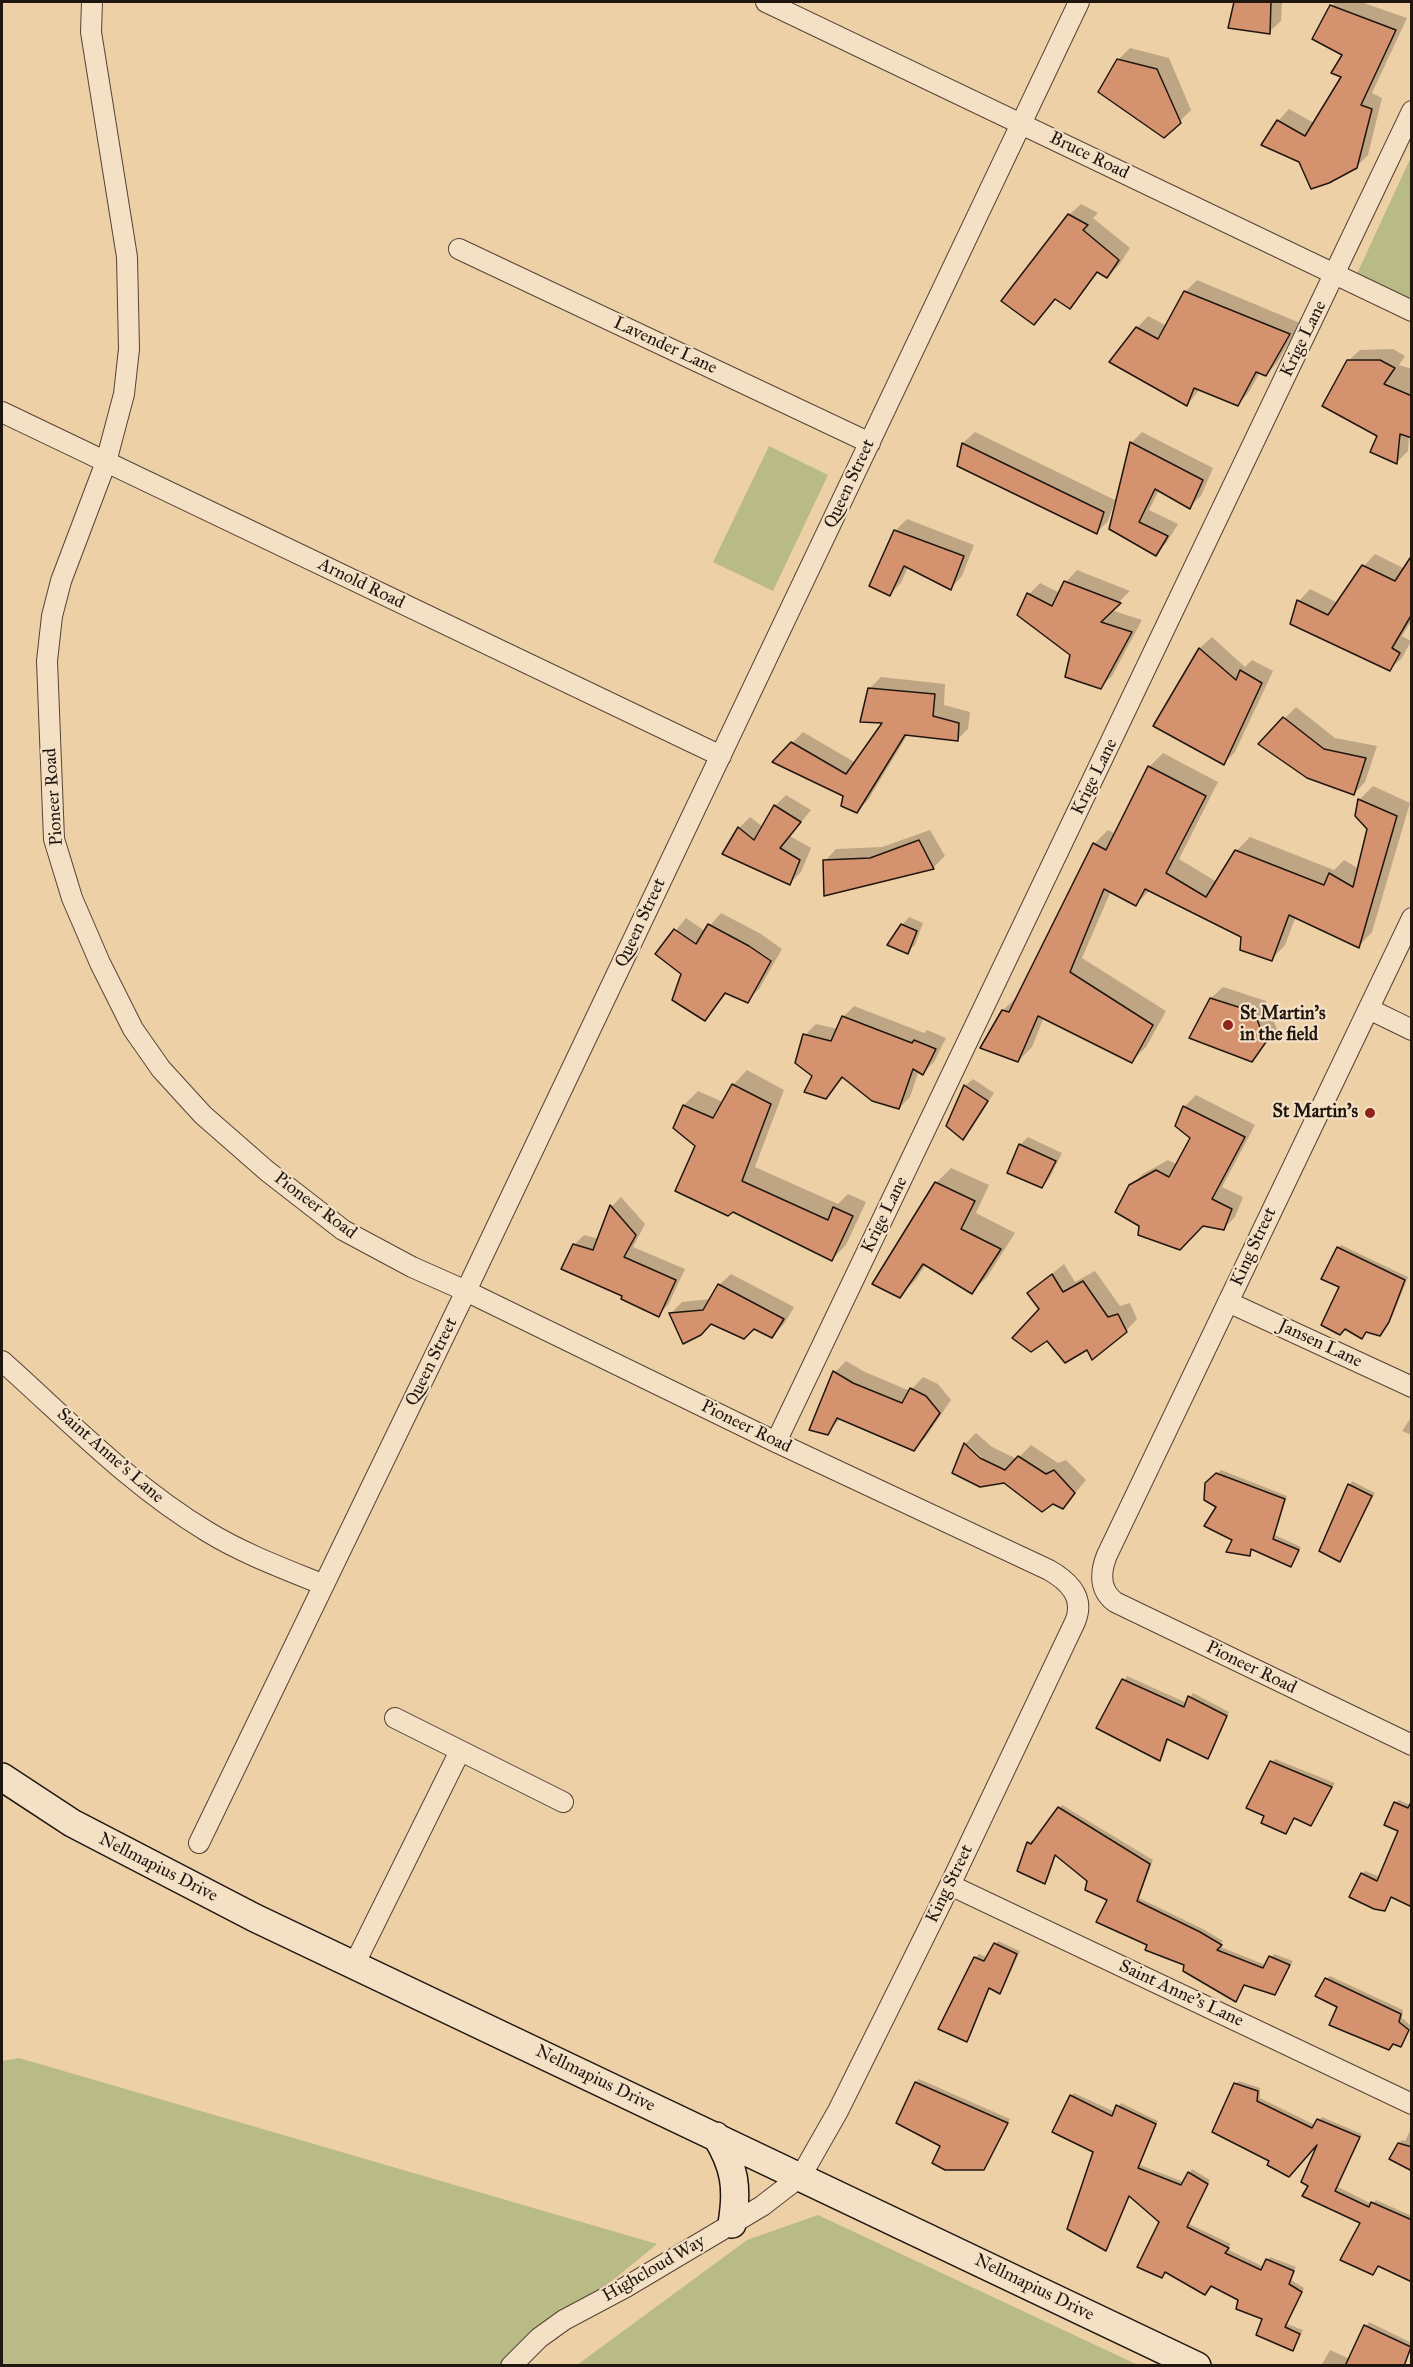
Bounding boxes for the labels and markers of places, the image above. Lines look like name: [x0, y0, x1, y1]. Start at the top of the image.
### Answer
place label: St Martin's in the field: [1240, 1004, 1325, 1046]
marker: St Martin's in the field: [1221, 1018, 1235, 1032]
place label: St Martin's: [1273, 1102, 1358, 1124]
marker: St Martin's: [1363, 1106, 1377, 1120]

